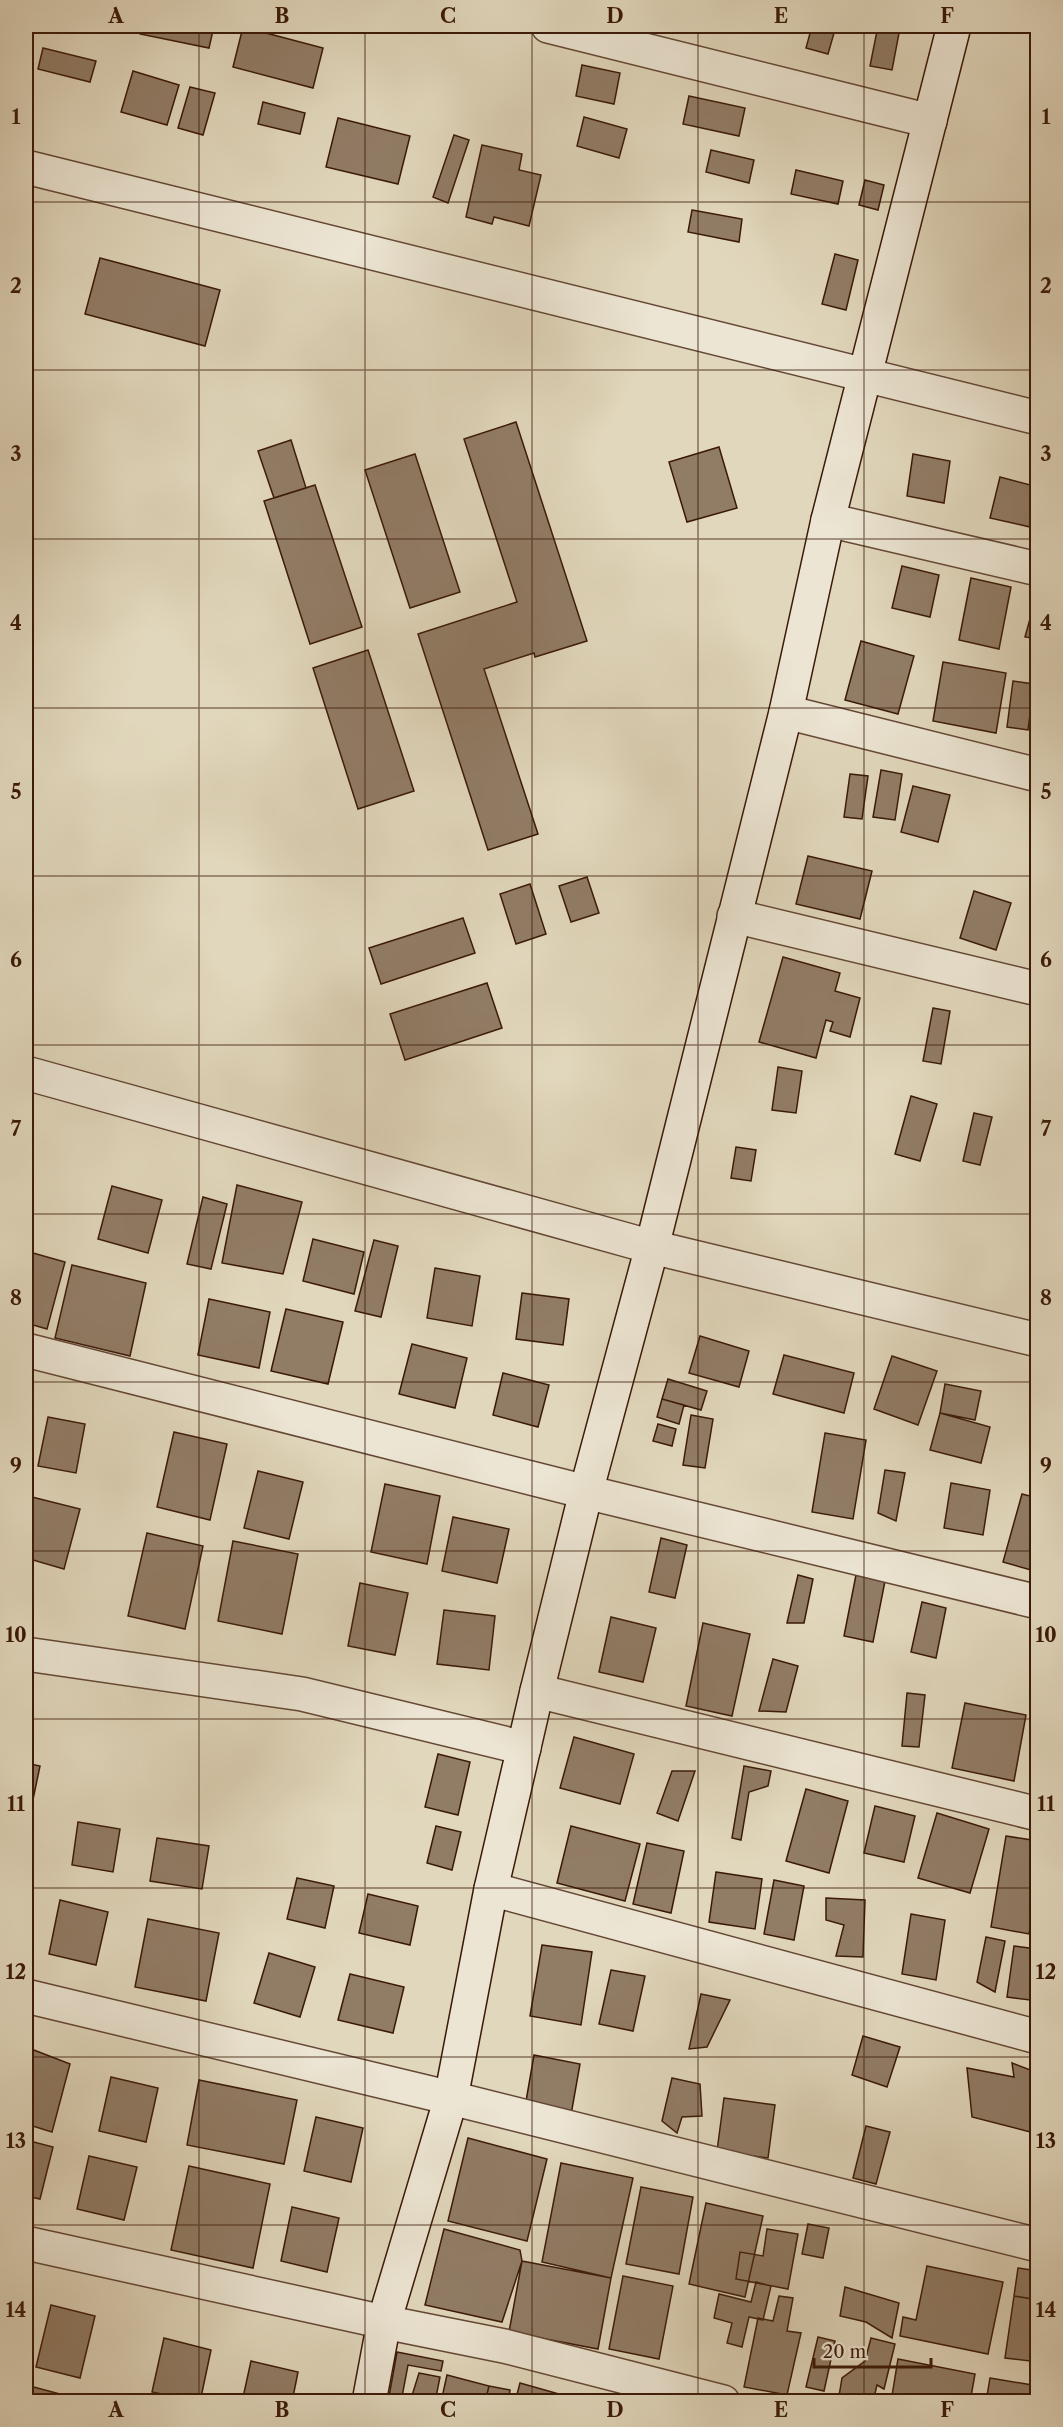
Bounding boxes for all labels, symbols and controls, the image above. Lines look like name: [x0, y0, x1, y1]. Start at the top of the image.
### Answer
text: A: [107, 4, 124, 28]
text: B: [275, 4, 290, 28]
text: C: [440, 4, 456, 28]
text: D: [606, 4, 624, 28]
text: E: [774, 4, 788, 28]
text: F: [940, 4, 954, 28]
text: 1: [12, 105, 21, 129]
text: 1: [1042, 105, 1051, 129]
text: 2: [10, 274, 22, 298]
text: 2: [1040, 274, 1052, 298]
text: 3: [10, 442, 22, 466]
text: 3: [1040, 442, 1052, 466]
text: 4: [10, 611, 22, 635]
text: 4: [1040, 611, 1052, 635]
text: 5: [10, 780, 22, 804]
text: 5: [1040, 780, 1052, 804]
text: 6: [10, 948, 22, 972]
text: 6: [1040, 948, 1052, 972]
text: 7: [11, 1117, 22, 1141]
text: 7: [1041, 1117, 1052, 1141]
text: 8: [10, 1286, 22, 1310]
text: 8: [1040, 1286, 1052, 1310]
text: 9: [10, 1454, 22, 1478]
text: 9: [1040, 1454, 1052, 1478]
text: 10: [5, 1623, 27, 1647]
text: 10: [1035, 1623, 1057, 1647]
text: 11: [7, 1792, 25, 1816]
text: 11: [1037, 1792, 1055, 1816]
text: 12: [6, 1960, 26, 1984]
text: 12: [1036, 1960, 1056, 1984]
text: 13: [6, 2129, 26, 2153]
text: 13: [1036, 2129, 1056, 2153]
text: 14: [6, 2298, 26, 2322]
text: 14: [1036, 2298, 1056, 2322]
scale bar: [814, 2331, 931, 2369]
text: 20 m: [823, 2341, 867, 2363]
text: A: [107, 2398, 124, 2422]
text: B: [275, 2398, 290, 2422]
text: C: [440, 2398, 456, 2422]
text: D: [606, 2398, 624, 2422]
text: E: [774, 2398, 788, 2422]
text: F: [940, 2398, 954, 2422]

